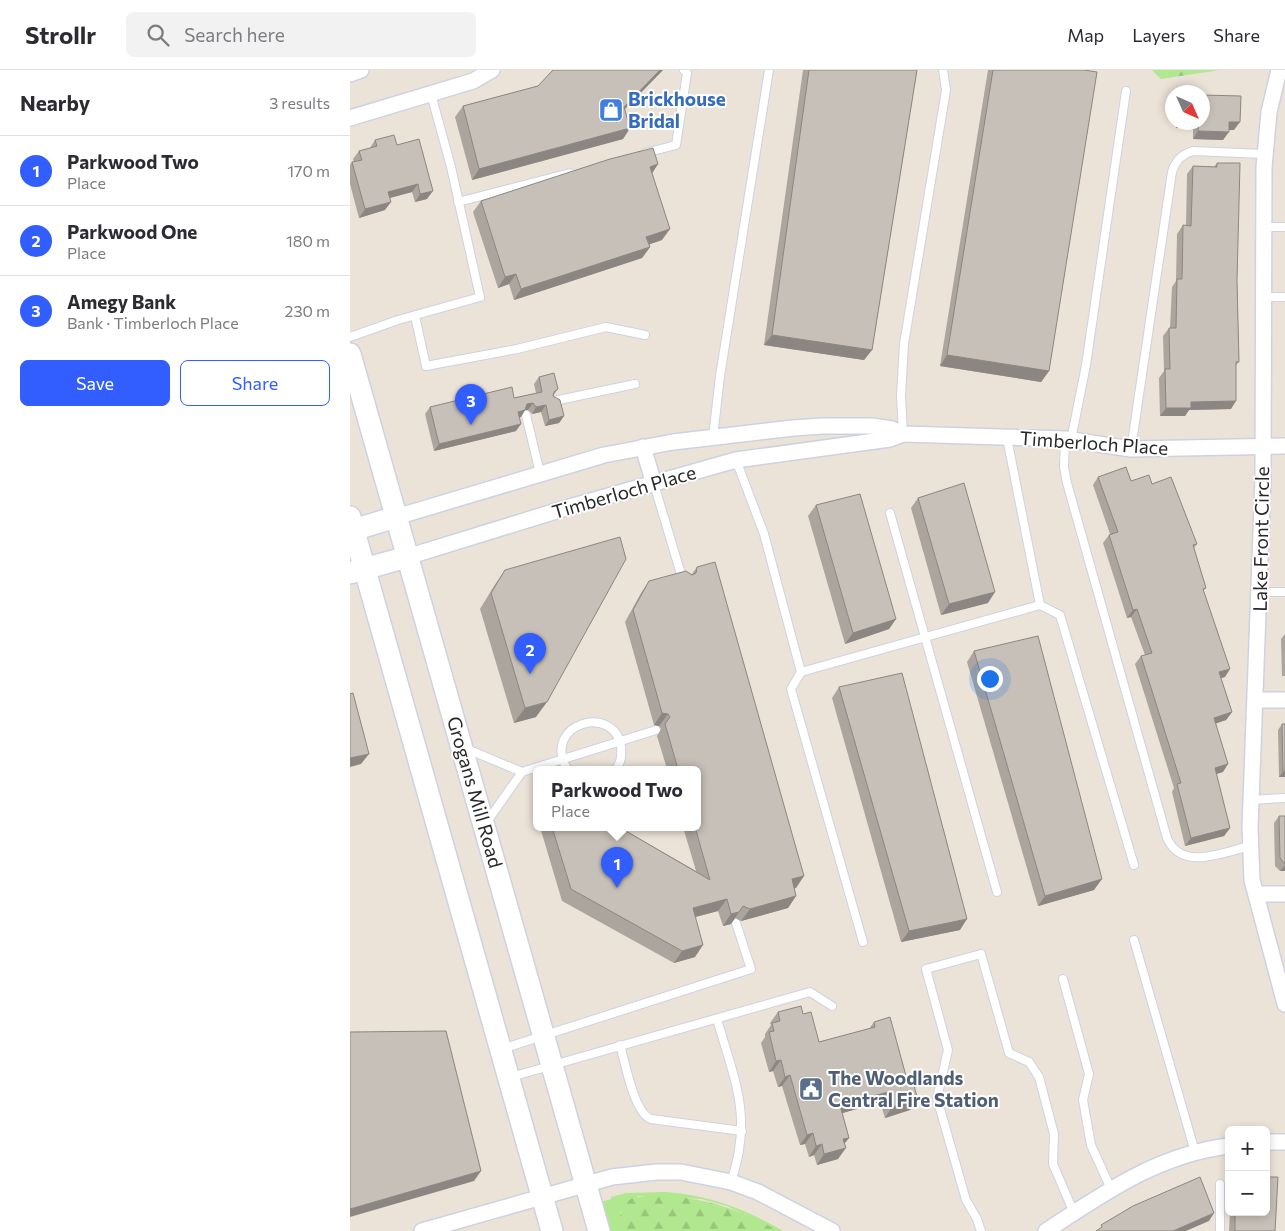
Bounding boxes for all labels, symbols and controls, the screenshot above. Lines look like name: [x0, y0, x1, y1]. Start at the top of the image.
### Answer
search box: [126, 12, 476, 57]
text: Strollr: [25, 20, 96, 49]
icon: search: [144, 21, 172, 49]
text: Search here: [184, 23, 285, 46]
text: Map: [1067, 24, 1104, 46]
text: Layers: [1132, 24, 1185, 46]
text: Share: [1213, 24, 1260, 46]
north arrow: [1165, 85, 1210, 130]
place label: Brickhouse Bridal: [628, 87, 726, 132]
text: Nearby: [20, 90, 90, 115]
text: 3 results: [269, 93, 330, 112]
shop icon: Brickhouse Bridal: [598, 97, 624, 123]
text: Parkwood Two: [67, 150, 199, 173]
text: 1: [32, 161, 40, 180]
text: 170 m: [287, 161, 330, 180]
text: Place: [67, 173, 106, 192]
text: Parkwood One: [67, 220, 197, 243]
text: 2: [31, 231, 41, 250]
text: 180 m: [286, 231, 330, 250]
text: Place: [67, 243, 106, 262]
text: Amegy Bank: [67, 290, 176, 313]
text: 3: [31, 301, 41, 320]
text: 230 m: [285, 301, 330, 320]
text: Bank · Timberloch Place: [67, 313, 239, 332]
button: Save: [20, 360, 170, 406]
button: Share: [180, 360, 330, 406]
pin: 3: [455, 384, 487, 425]
street label: Timberloch Place: [1019, 426, 1169, 459]
street label: Timberloch Place: [549, 460, 699, 523]
street label: Lake Front Circle: [1248, 466, 1273, 612]
pin: 2: [514, 633, 546, 674]
your location: [977, 666, 1003, 692]
street label: Grogans Mill Road: [443, 713, 508, 870]
popup: [533, 766, 701, 831]
text: Parkwood Two: [551, 778, 683, 801]
text: Place: [551, 801, 590, 820]
pin: 1: [601, 847, 633, 888]
place label: The Woodlands Central Fire Station: [828, 1066, 999, 1111]
public building icon: The Woodlands Central Fire Station: [798, 1076, 824, 1102]
map controls: [1225, 1126, 1270, 1216]
button: +: [1225, 1126, 1270, 1171]
button: −: [1225, 1171, 1270, 1216]

